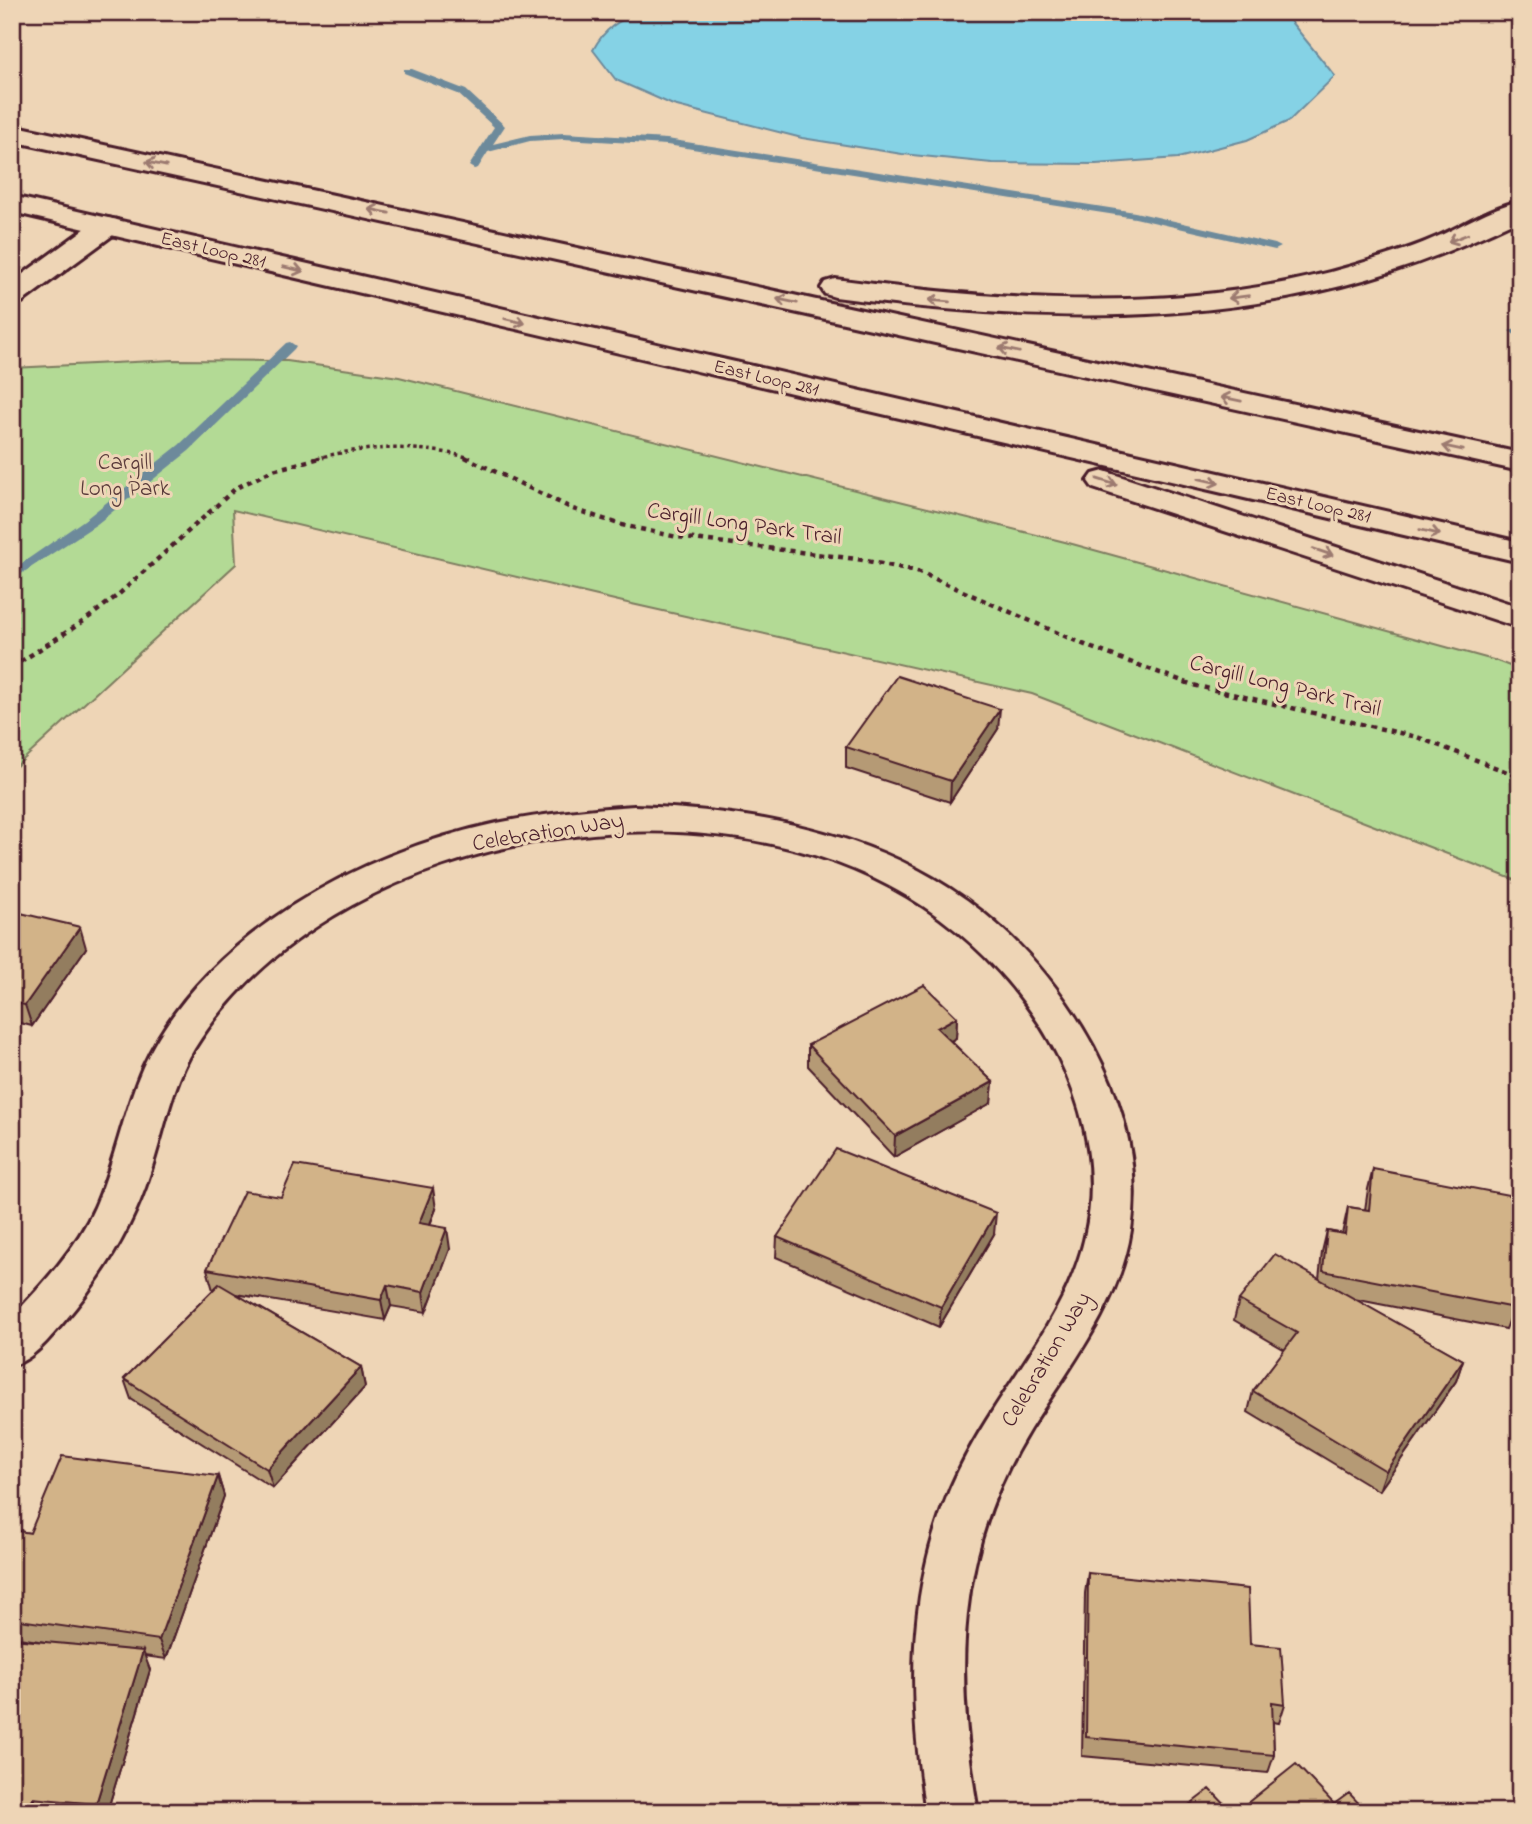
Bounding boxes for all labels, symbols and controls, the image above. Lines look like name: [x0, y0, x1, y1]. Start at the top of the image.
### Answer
one-way arrow: [145, 156, 168, 170]
one-way arrow: [368, 204, 391, 218]
street label: East Loop 281: [158, 226, 268, 276]
one-way arrow: [1448, 233, 1470, 246]
one-way arrow: [282, 264, 304, 277]
one-way arrow: [1228, 290, 1251, 303]
one-way arrow: [776, 293, 799, 307]
one-way arrow: [928, 294, 951, 307]
one-way arrow: [503, 315, 526, 328]
one-way arrow: [998, 342, 1021, 356]
street label: East Loop 281: [711, 354, 821, 404]
one-way arrow: [1220, 391, 1243, 405]
one-way arrow: [1442, 440, 1465, 454]
park label: Cargill Long Park: [80, 447, 171, 507]
one-way arrow: [1197, 475, 1219, 488]
one-way arrow: [1096, 476, 1118, 489]
street label: East Loop 281: [1263, 481, 1373, 531]
street label: Cargill Long Park Trail: [644, 495, 843, 556]
one-way arrow: [1418, 526, 1441, 539]
one-way arrow: [1312, 547, 1334, 559]
street label: Cargill Long Park Trail: [1186, 647, 1384, 728]
street label: Celebration Way: [470, 805, 626, 863]
street label: Celebration Way: [994, 1286, 1102, 1435]

